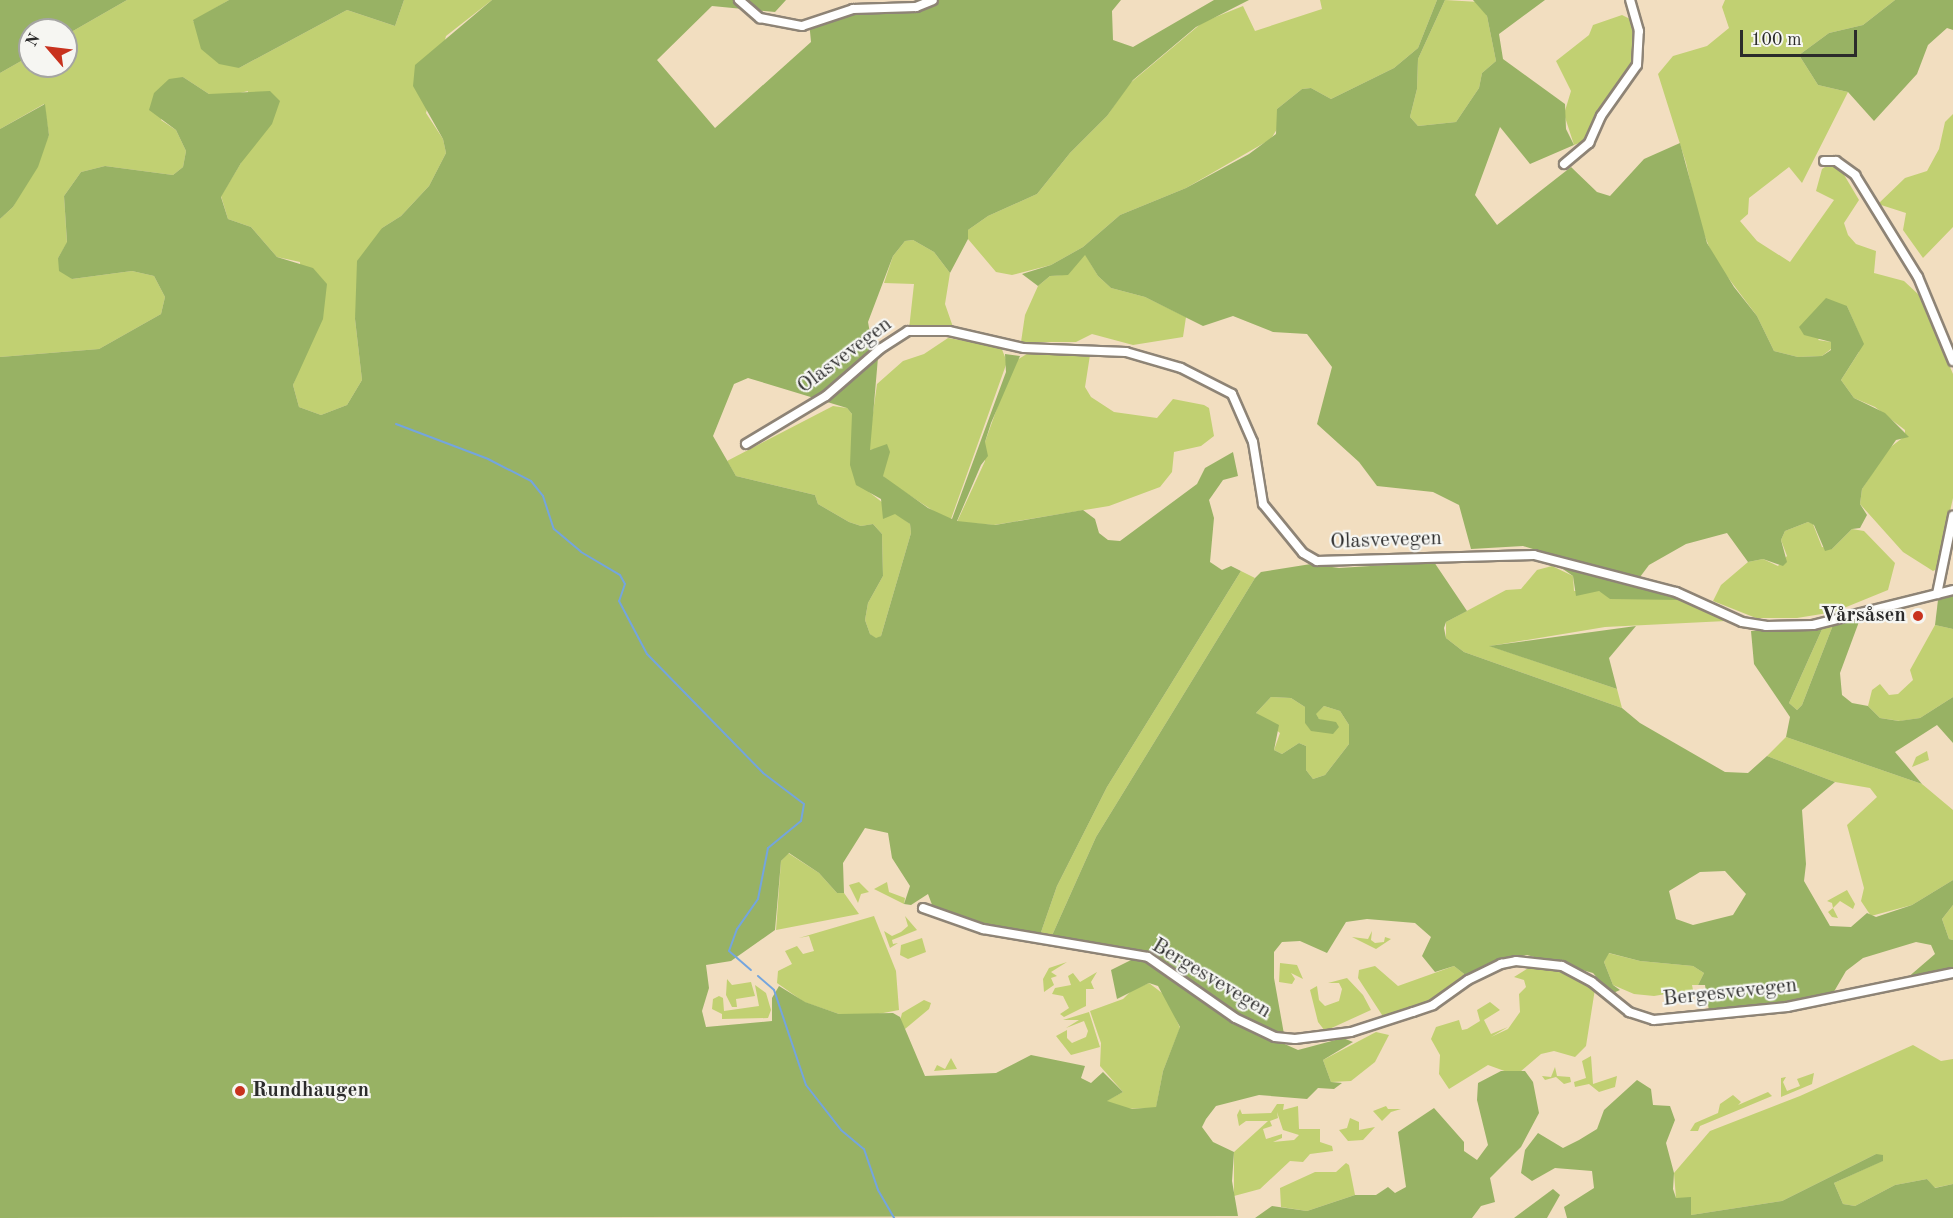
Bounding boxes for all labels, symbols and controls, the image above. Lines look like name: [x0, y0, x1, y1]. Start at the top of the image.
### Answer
north arrow: [18, 18, 78, 78]
scale bar: [1743, 18, 1860, 56]
text: N: [24, 31, 44, 50]
text: 100 m: [1751, 31, 1802, 49]
street label: Olasvevegen: [793, 312, 897, 400]
street label: Olasvevegen: [1330, 526, 1442, 556]
place label: Vårsåsen: [1821, 603, 1906, 629]
marker: Vårsåsen: [1911, 609, 1925, 623]
street label: Bergesvevegen: [1147, 933, 1275, 1025]
street label: Bergesvevegen: [1662, 973, 1798, 1013]
place label: Rundhaugen: [252, 1078, 369, 1104]
marker: Rundhaugen: [233, 1084, 247, 1098]

